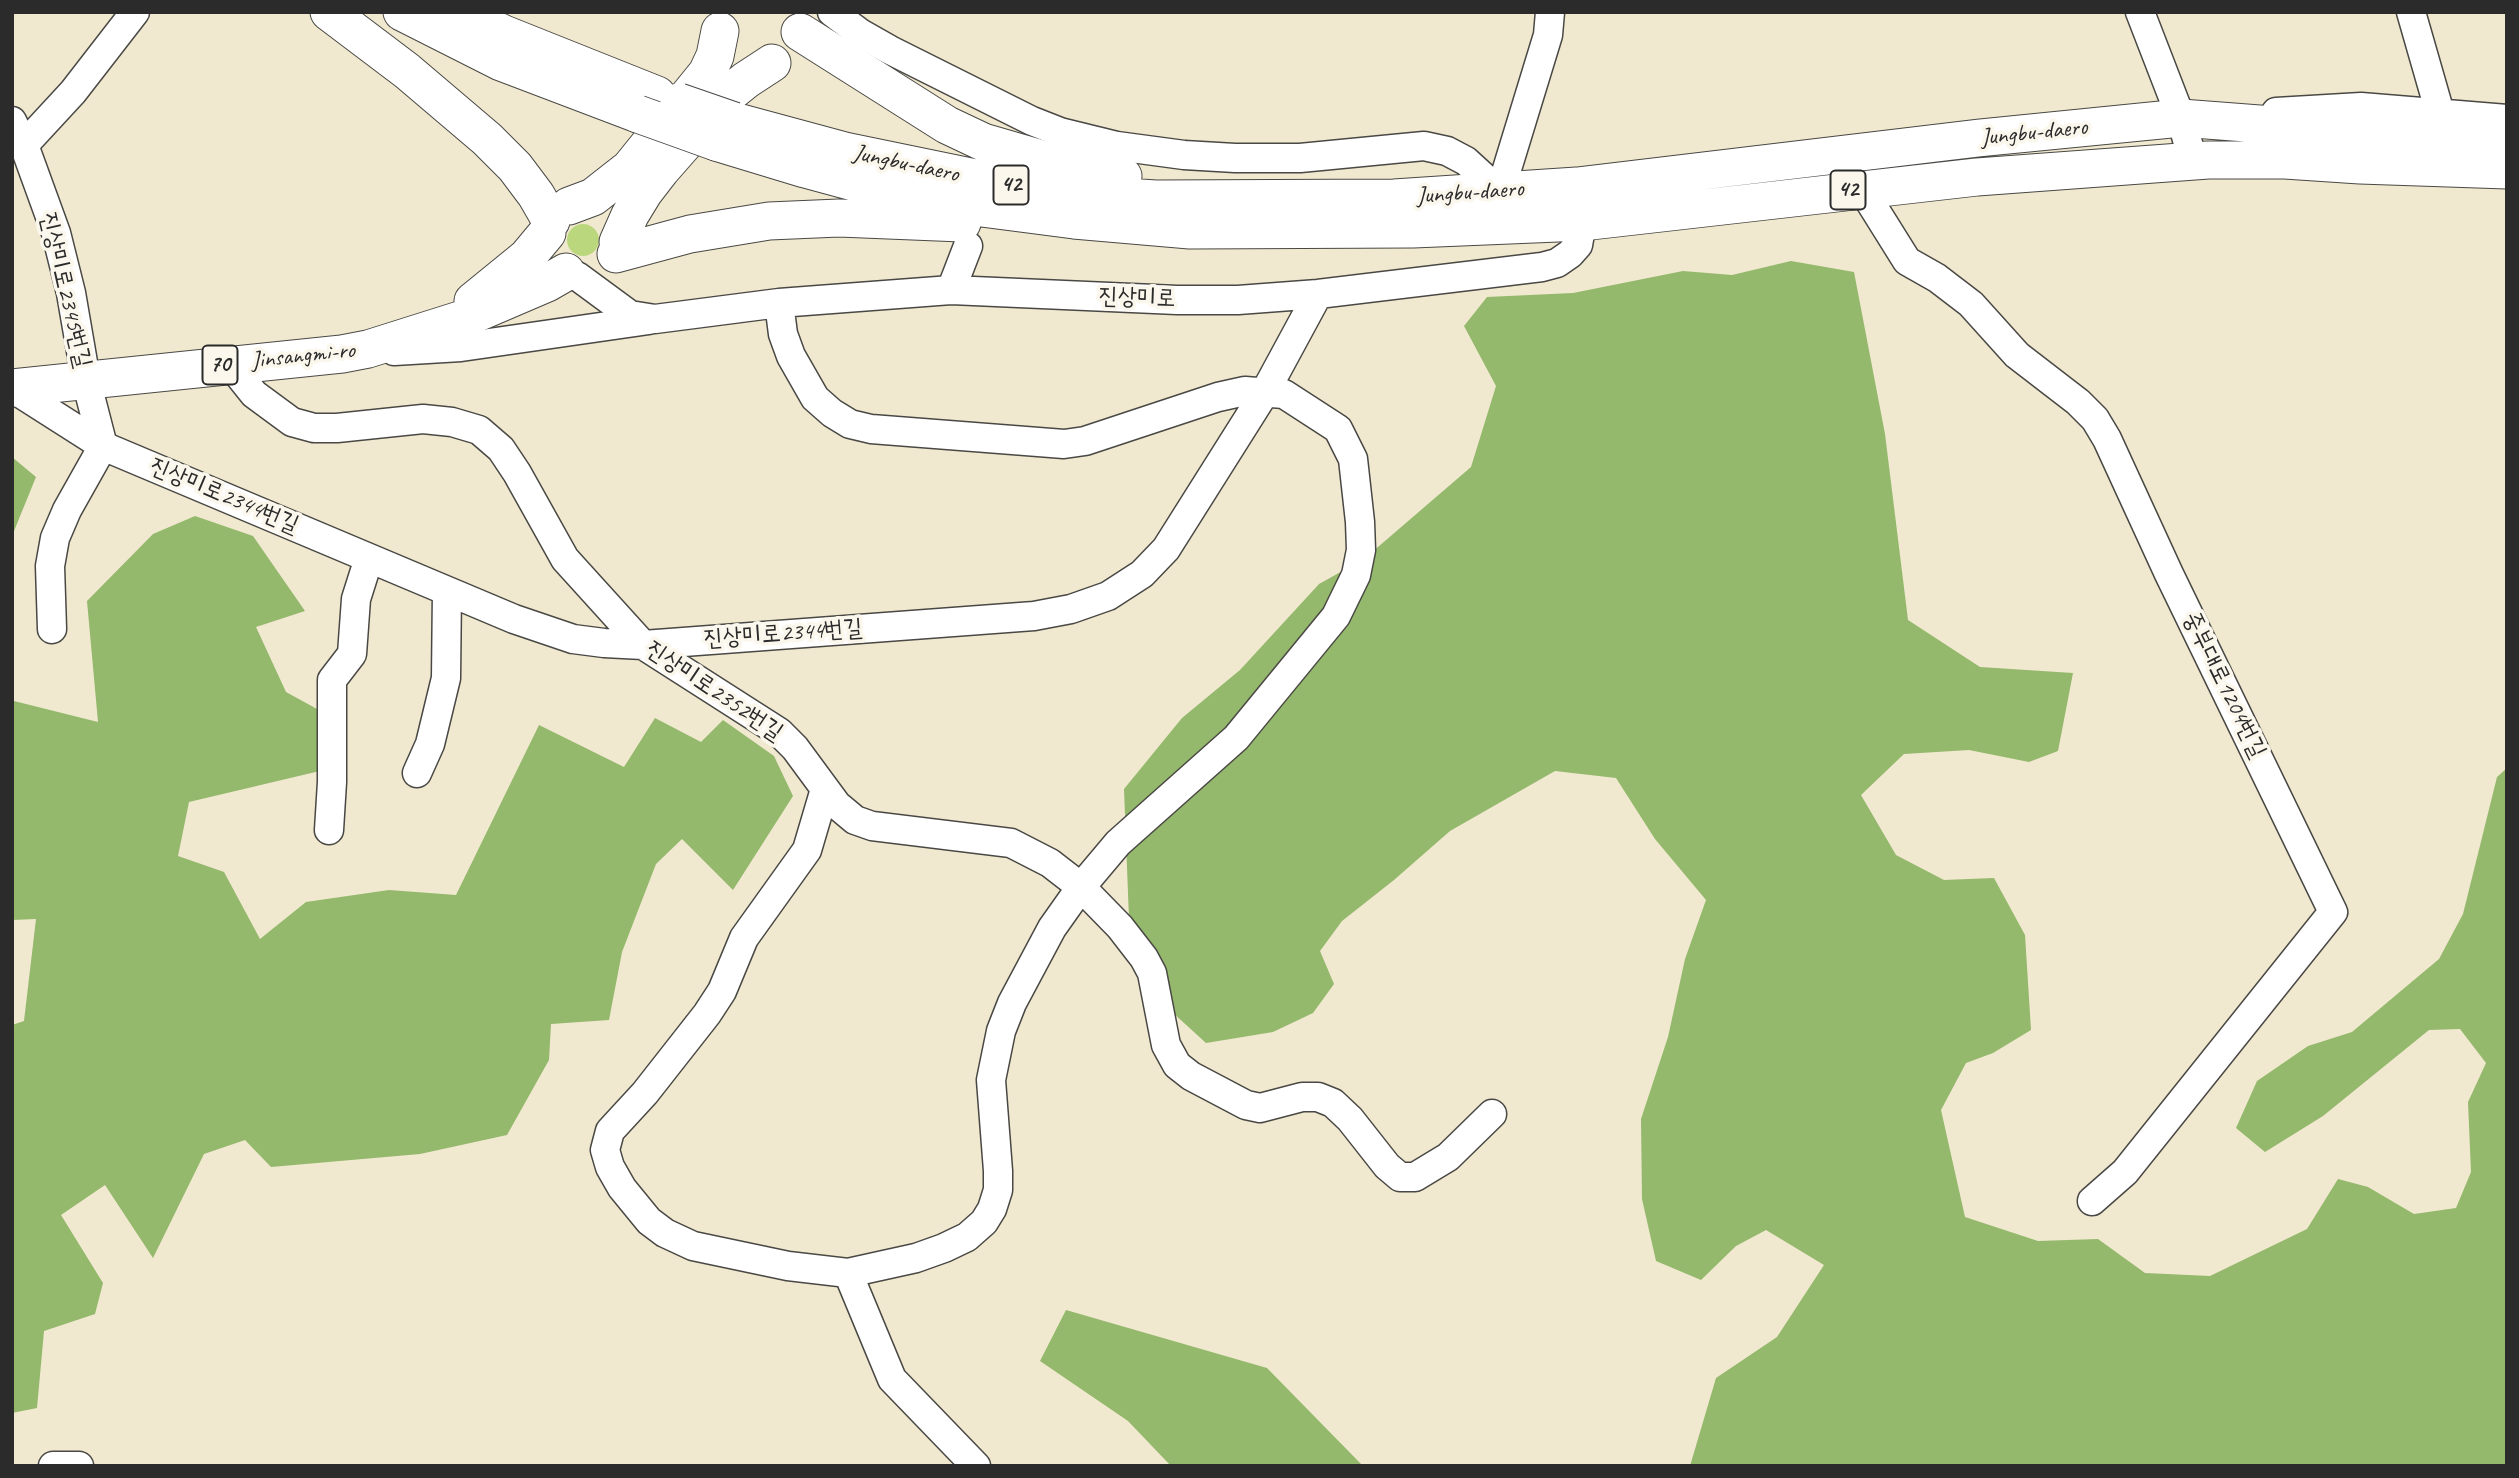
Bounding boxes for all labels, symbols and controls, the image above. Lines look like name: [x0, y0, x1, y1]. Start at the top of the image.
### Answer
street label: Jungbu-daero: [1979, 113, 2089, 153]
street label: Jungbu-daero: [851, 139, 961, 189]
road number: 42: [993, 166, 1028, 204]
road number: 42: [1830, 170, 1866, 210]
street label: Jungbu-daero: [1416, 175, 1524, 211]
street label: 진상미로2345번길: [33, 209, 97, 371]
street label: 진상미로: [1098, 282, 1176, 314]
street label: Jinsangmi-ro: [250, 336, 356, 376]
road number: 70: [202, 346, 238, 384]
street label: 진상미로2344번길: [145, 452, 303, 540]
street label: 중부대로1204번길: [2176, 607, 2272, 763]
street label: 진상미로2344번길: [703, 614, 863, 654]
street label: 진상미로2352번길: [640, 635, 788, 747]

